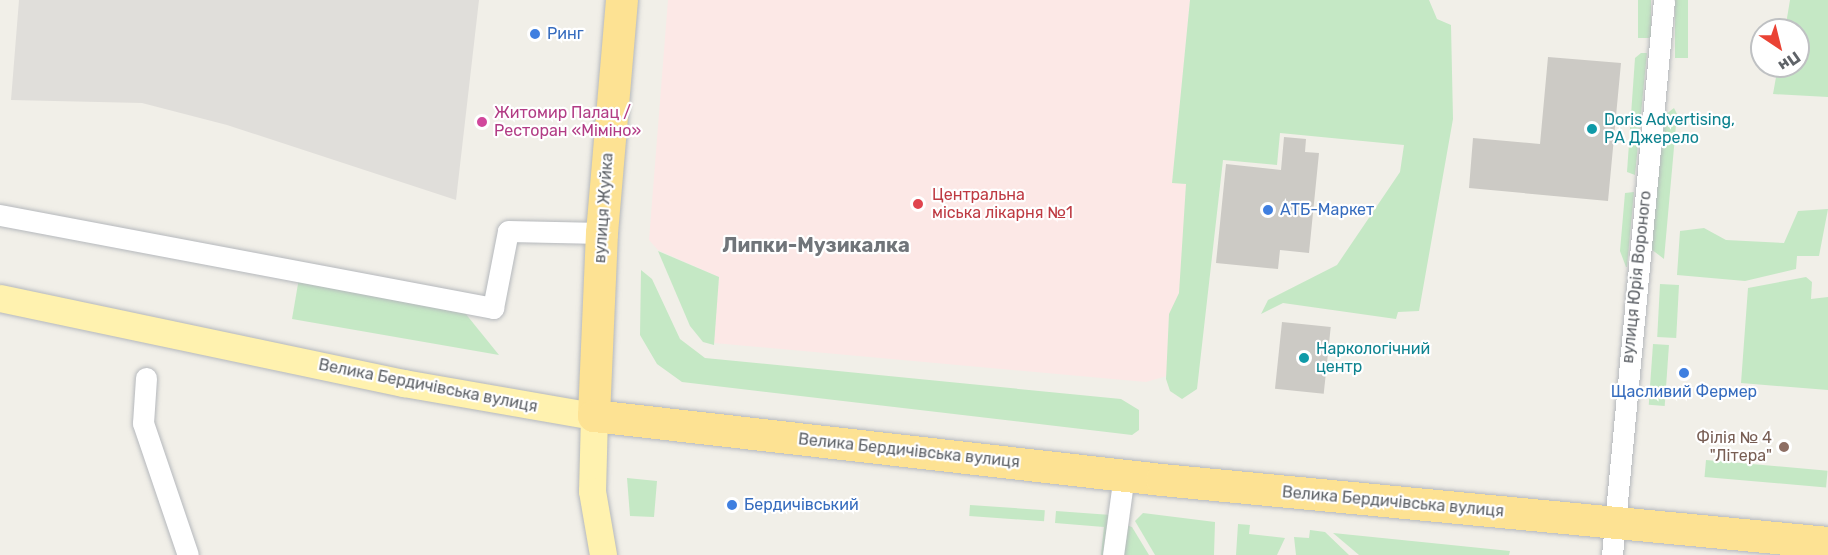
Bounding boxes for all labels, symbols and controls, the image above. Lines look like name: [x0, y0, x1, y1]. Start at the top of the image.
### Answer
north arrow: [1750, 18, 1810, 78]
place label: Ринг: [547, 24, 584, 44]
marker: Ринг: [528, 27, 542, 41]
text: Пн: [1775, 47, 1804, 76]
place label: Житомир Палац / Ресторан «Міміно»: [494, 103, 641, 141]
place label: Doris Advertising, РА Джерело: [1604, 110, 1735, 148]
marker: Житомир Палац / Ресторан «Міміно»: [475, 115, 489, 129]
marker: Doris Advertising, РА Джерело: [1585, 122, 1599, 136]
street label: вулиця Жуйка: [591, 152, 617, 264]
place label: Центральна міська лікарня №1: [932, 185, 1073, 223]
street label: вулиця Юрія Вороного: [1618, 190, 1656, 364]
marker: Центральна міська лікарня №1: [909, 195, 927, 213]
place label: АТБ-Маркет: [1280, 200, 1374, 220]
marker: АТБ-Маркет: [1261, 203, 1275, 217]
district label: Липки-Музикалка: [722, 233, 910, 257]
place label: Наркологічний центр: [1316, 339, 1430, 377]
marker: Наркологічний центр: [1297, 351, 1311, 365]
street label: Велика Бердичівська вулиця: [317, 355, 539, 417]
marker: Щасливий Фермер: [1677, 366, 1691, 380]
place label: Щасливий Фермер: [1611, 382, 1757, 402]
place label: Філія № 4 "Літера": [1696, 428, 1772, 466]
street label: Велика Бердичівська вулиця: [797, 430, 1021, 472]
marker: Філія № 4 "Літера": [1777, 440, 1791, 454]
street label: Велика Бердичівська вулиця: [1281, 483, 1505, 521]
place label: Бердичівський: [744, 495, 859, 515]
marker: Бердичівський: [725, 498, 739, 512]

